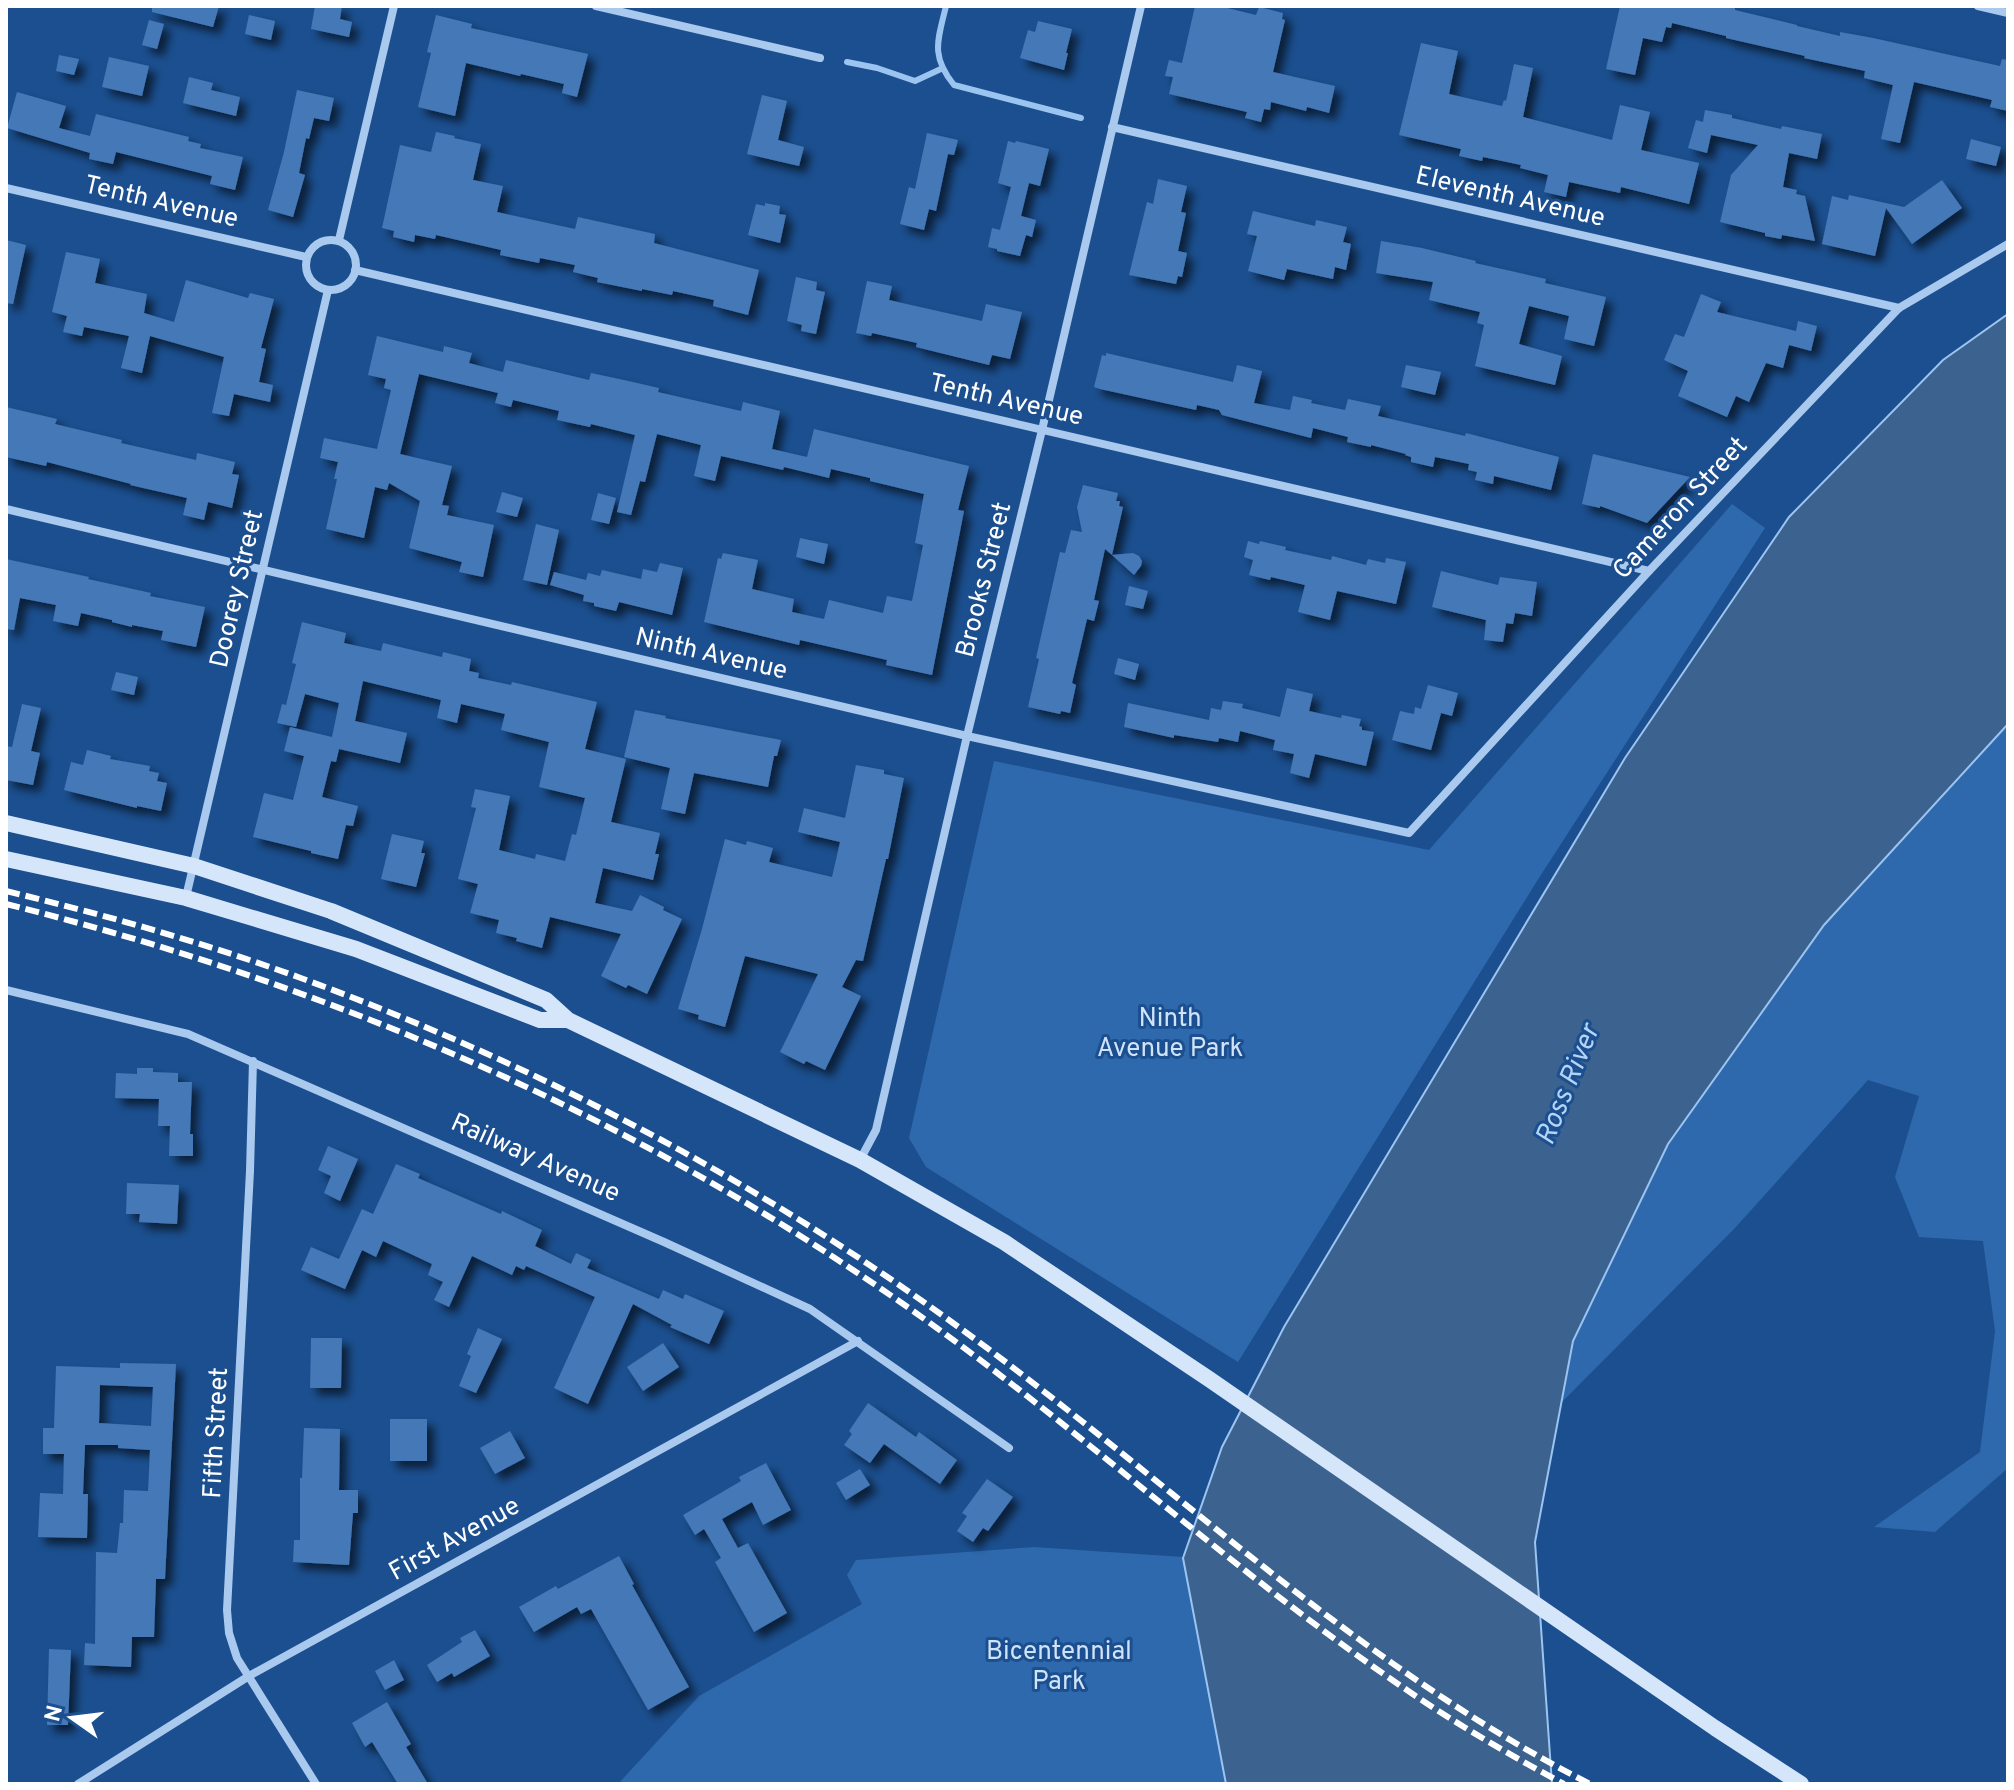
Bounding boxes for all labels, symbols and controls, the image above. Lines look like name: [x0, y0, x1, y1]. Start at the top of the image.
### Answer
street label: Eleventh Avenue: [1412, 160, 1608, 236]
street label: Tenth Avenue: [81, 169, 241, 237]
street label: Tenth Avenue: [926, 367, 1086, 435]
street label: Cameron Street: [1606, 431, 1756, 587]
street label: Brooks Street: [950, 499, 1020, 661]
street label: Doorey Street: [204, 507, 272, 671]
street label: Ninth Avenue: [632, 621, 790, 689]
park label: Ninth Avenue Park: [1097, 1003, 1243, 1066]
water label: Ross River: [1529, 1017, 1610, 1151]
street label: Railway Avenue: [445, 1107, 625, 1211]
street label: Fifth Street: [197, 1366, 237, 1500]
street label: First Avenue: [384, 1490, 526, 1590]
park label: Bicentennial Park: [986, 1636, 1132, 1699]
north arrow: [32, 1678, 112, 1758]
text: N: [40, 1703, 70, 1725]

